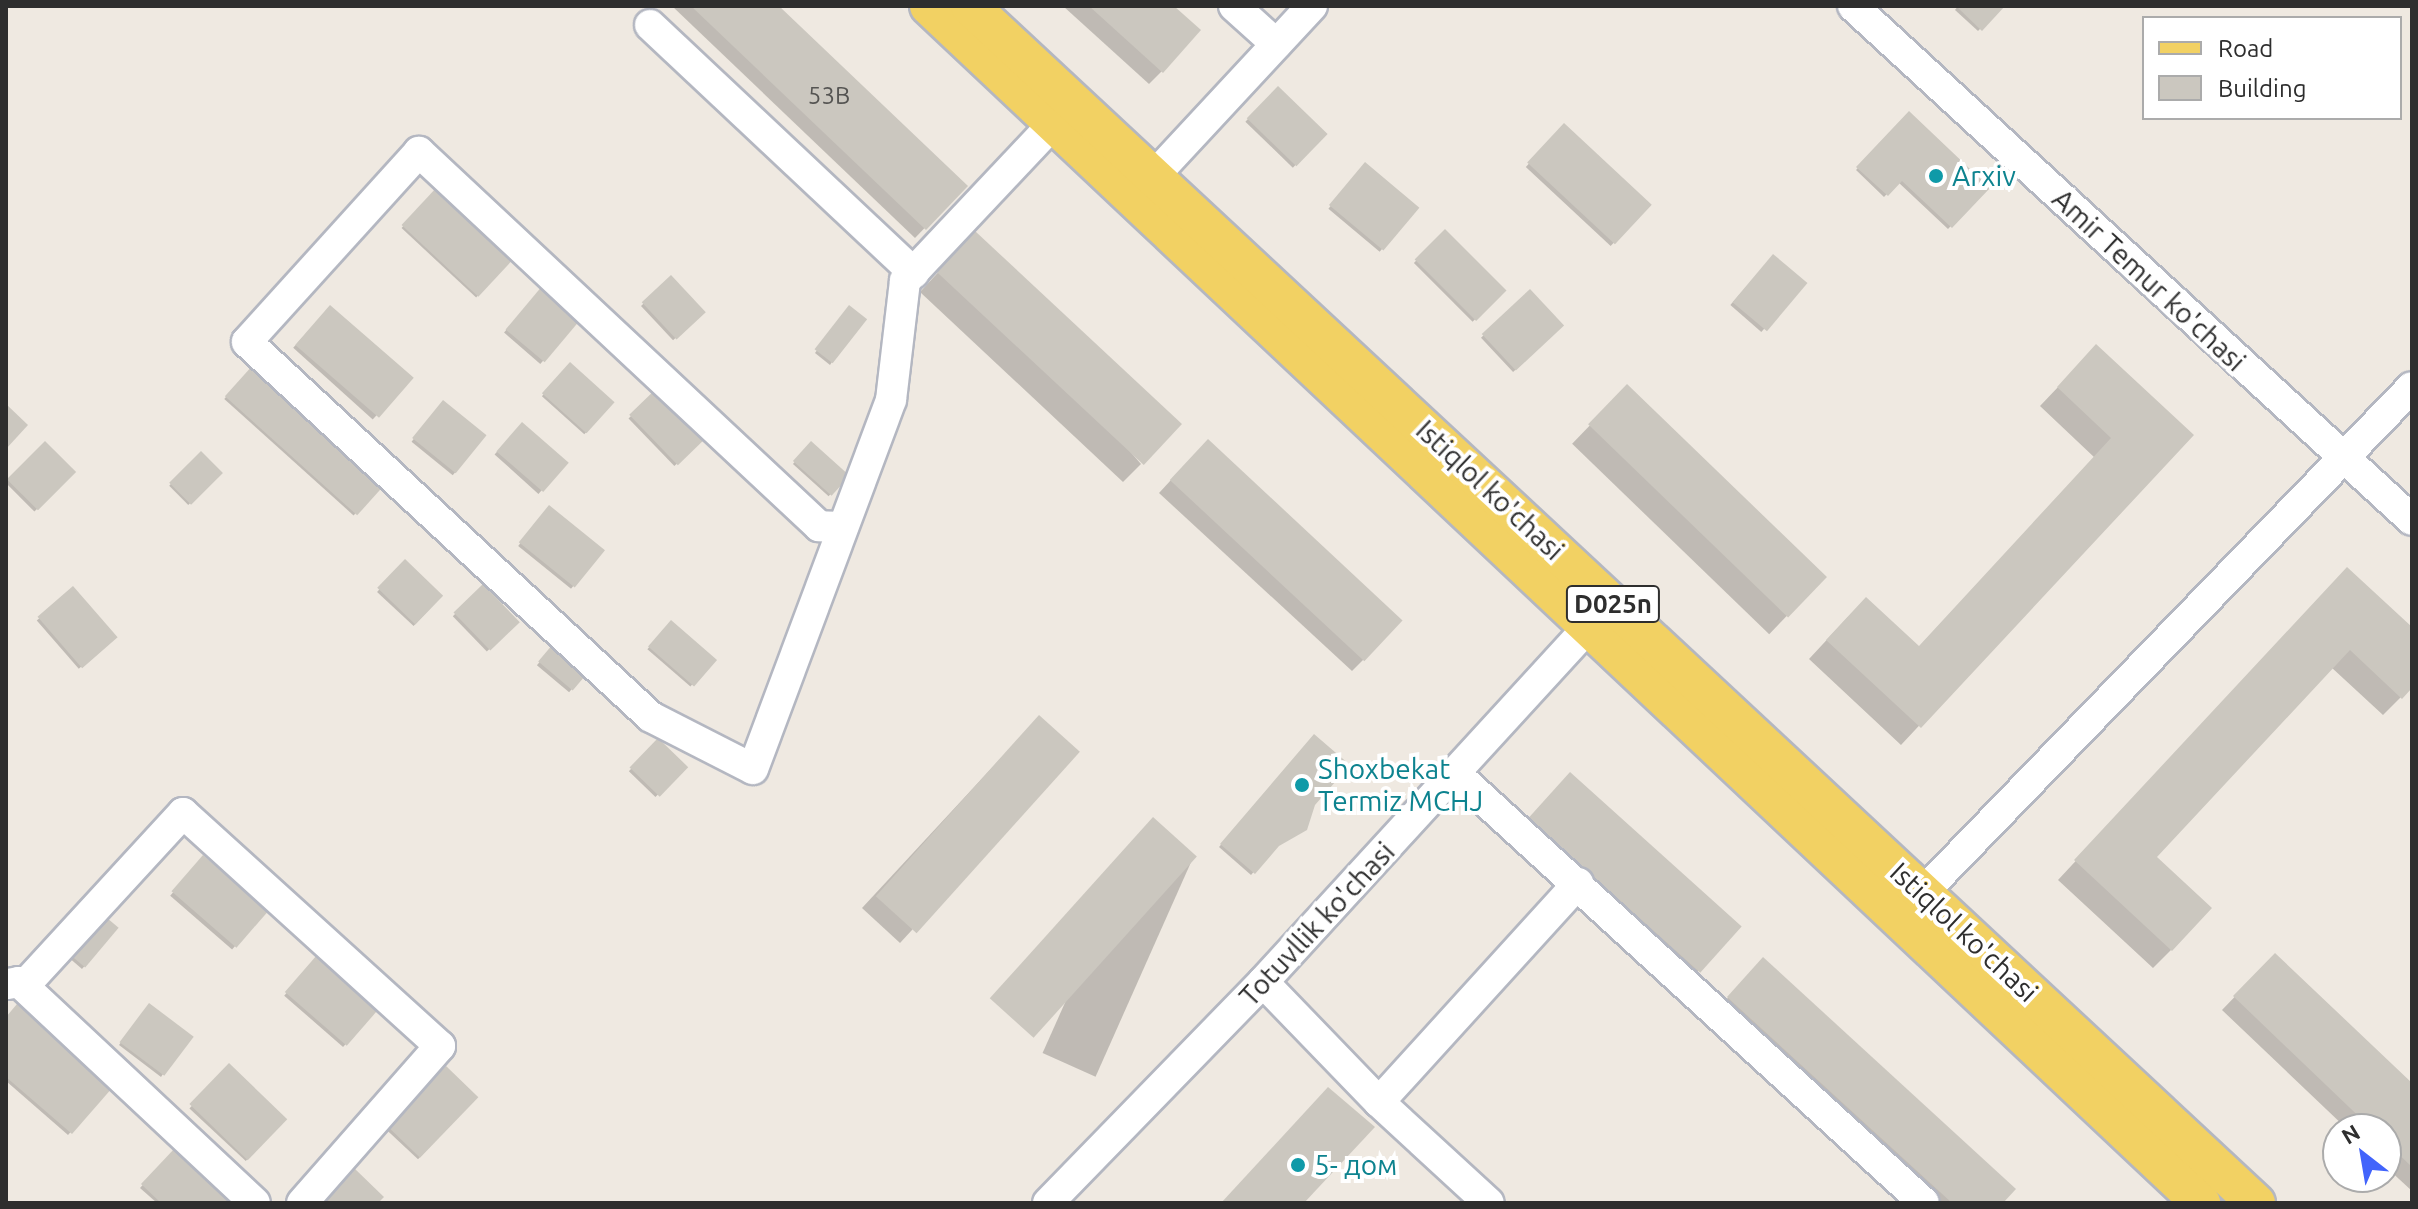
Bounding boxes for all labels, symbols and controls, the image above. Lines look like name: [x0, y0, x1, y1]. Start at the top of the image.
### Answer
legend: [2142, 16, 2402, 120]
text: Road: [2218, 35, 2273, 62]
text: Building: [2218, 75, 2306, 102]
house number: 53B: [808, 82, 850, 110]
place label: Arxiv: [1952, 159, 2016, 193]
marker: Arxiv: [1927, 167, 1945, 185]
street label: Amir Temur ko'chasi: [2046, 182, 2252, 378]
street label: Istiqlol ko'chasi: [1409, 413, 1571, 567]
road number: D025n: [1565, 582, 1661, 626]
place label: Shoxbekat Termiz MCHJ: [1318, 752, 1483, 818]
marker: Shoxbekat Termiz MCHJ: [1293, 776, 1311, 794]
street label: Totuvllik ko'chasi: [1233, 835, 1401, 1013]
street label: Istiqlol ko'chasi: [1883, 855, 2045, 1009]
north arrow: [2322, 1113, 2402, 1193]
text: N: [2337, 1119, 2364, 1149]
place label: 5- дом: [1314, 1148, 1397, 1182]
marker: 5- дом: [1289, 1156, 1307, 1174]

